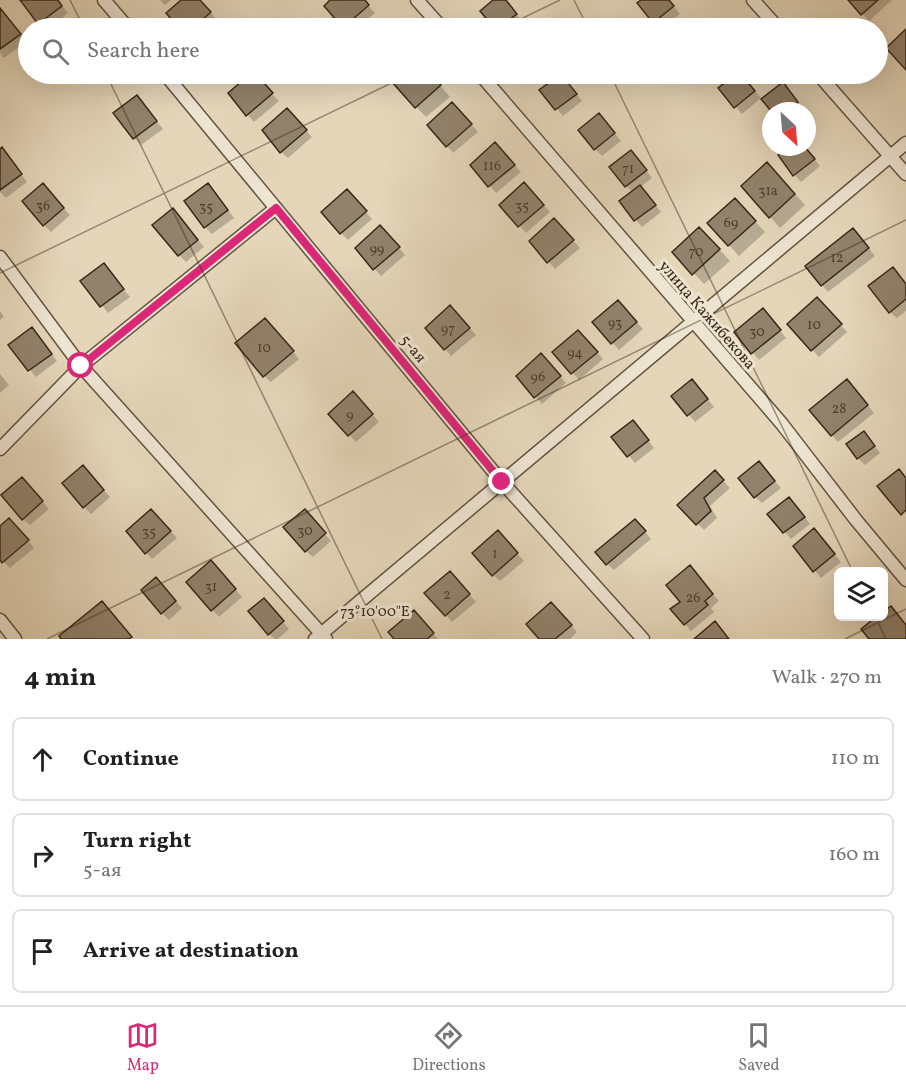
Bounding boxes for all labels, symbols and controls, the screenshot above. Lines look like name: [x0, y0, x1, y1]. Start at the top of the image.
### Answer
search box: [18, 18, 888, 84]
icon: search: [39, 35, 72, 68]
text: Search here: [87, 36, 200, 67]
north arrow: [762, 102, 816, 156]
house number: 116: [483, 157, 501, 176]
house number: 71: [622, 160, 634, 179]
house number: 31а: [758, 182, 778, 201]
house number: 36: [36, 197, 50, 216]
house number: 35: [515, 197, 529, 216]
house number: 35: [199, 198, 213, 217]
house number: 69: [724, 214, 738, 233]
house number: 99: [370, 240, 384, 259]
house number: 70: [689, 243, 703, 262]
house number: 12: [831, 249, 843, 268]
street label: улица Кажибекова: [653, 256, 760, 375]
house number: 93: [608, 314, 622, 333]
house number: 10: [807, 316, 821, 335]
house number: 97: [441, 320, 455, 339]
house number: 30: [749, 323, 765, 342]
street label: 5-ая: [394, 330, 431, 368]
house number: 10: [257, 339, 271, 358]
house number: 94: [567, 344, 583, 363]
route start: [67, 352, 93, 378]
house number: 96: [531, 368, 545, 387]
house number: 28: [832, 400, 846, 419]
house number: 9: [346, 406, 354, 425]
route end: [488, 468, 514, 494]
house number: 30: [297, 522, 313, 541]
house number: 35: [142, 523, 156, 542]
house number: 1: [492, 545, 498, 564]
map controls: [834, 567, 888, 621]
button: layers: [834, 567, 888, 621]
house number: 31: [205, 578, 217, 597]
house number: 2: [443, 586, 451, 605]
house number: 26: [686, 589, 700, 608]
text: 73°10'00"E: [340, 602, 410, 623]
text: 4 min: [24, 660, 96, 696]
text: Walk · 270 m: [772, 664, 882, 692]
icon: ahead: [26, 743, 59, 776]
text: Continue: [83, 744, 179, 775]
text: 110 m: [831, 745, 880, 773]
text: Turn right: [83, 826, 191, 857]
icon: right: [26, 839, 59, 872]
text: 160 m: [828, 841, 880, 869]
text: 5-ая: [83, 857, 121, 885]
icon: arrive: [26, 935, 59, 968]
text: Arrive at destination: [83, 936, 299, 967]
tab: Map: [126, 1019, 159, 1077]
tab: Directions: [412, 1019, 486, 1077]
tab: Saved: [738, 1019, 780, 1077]

